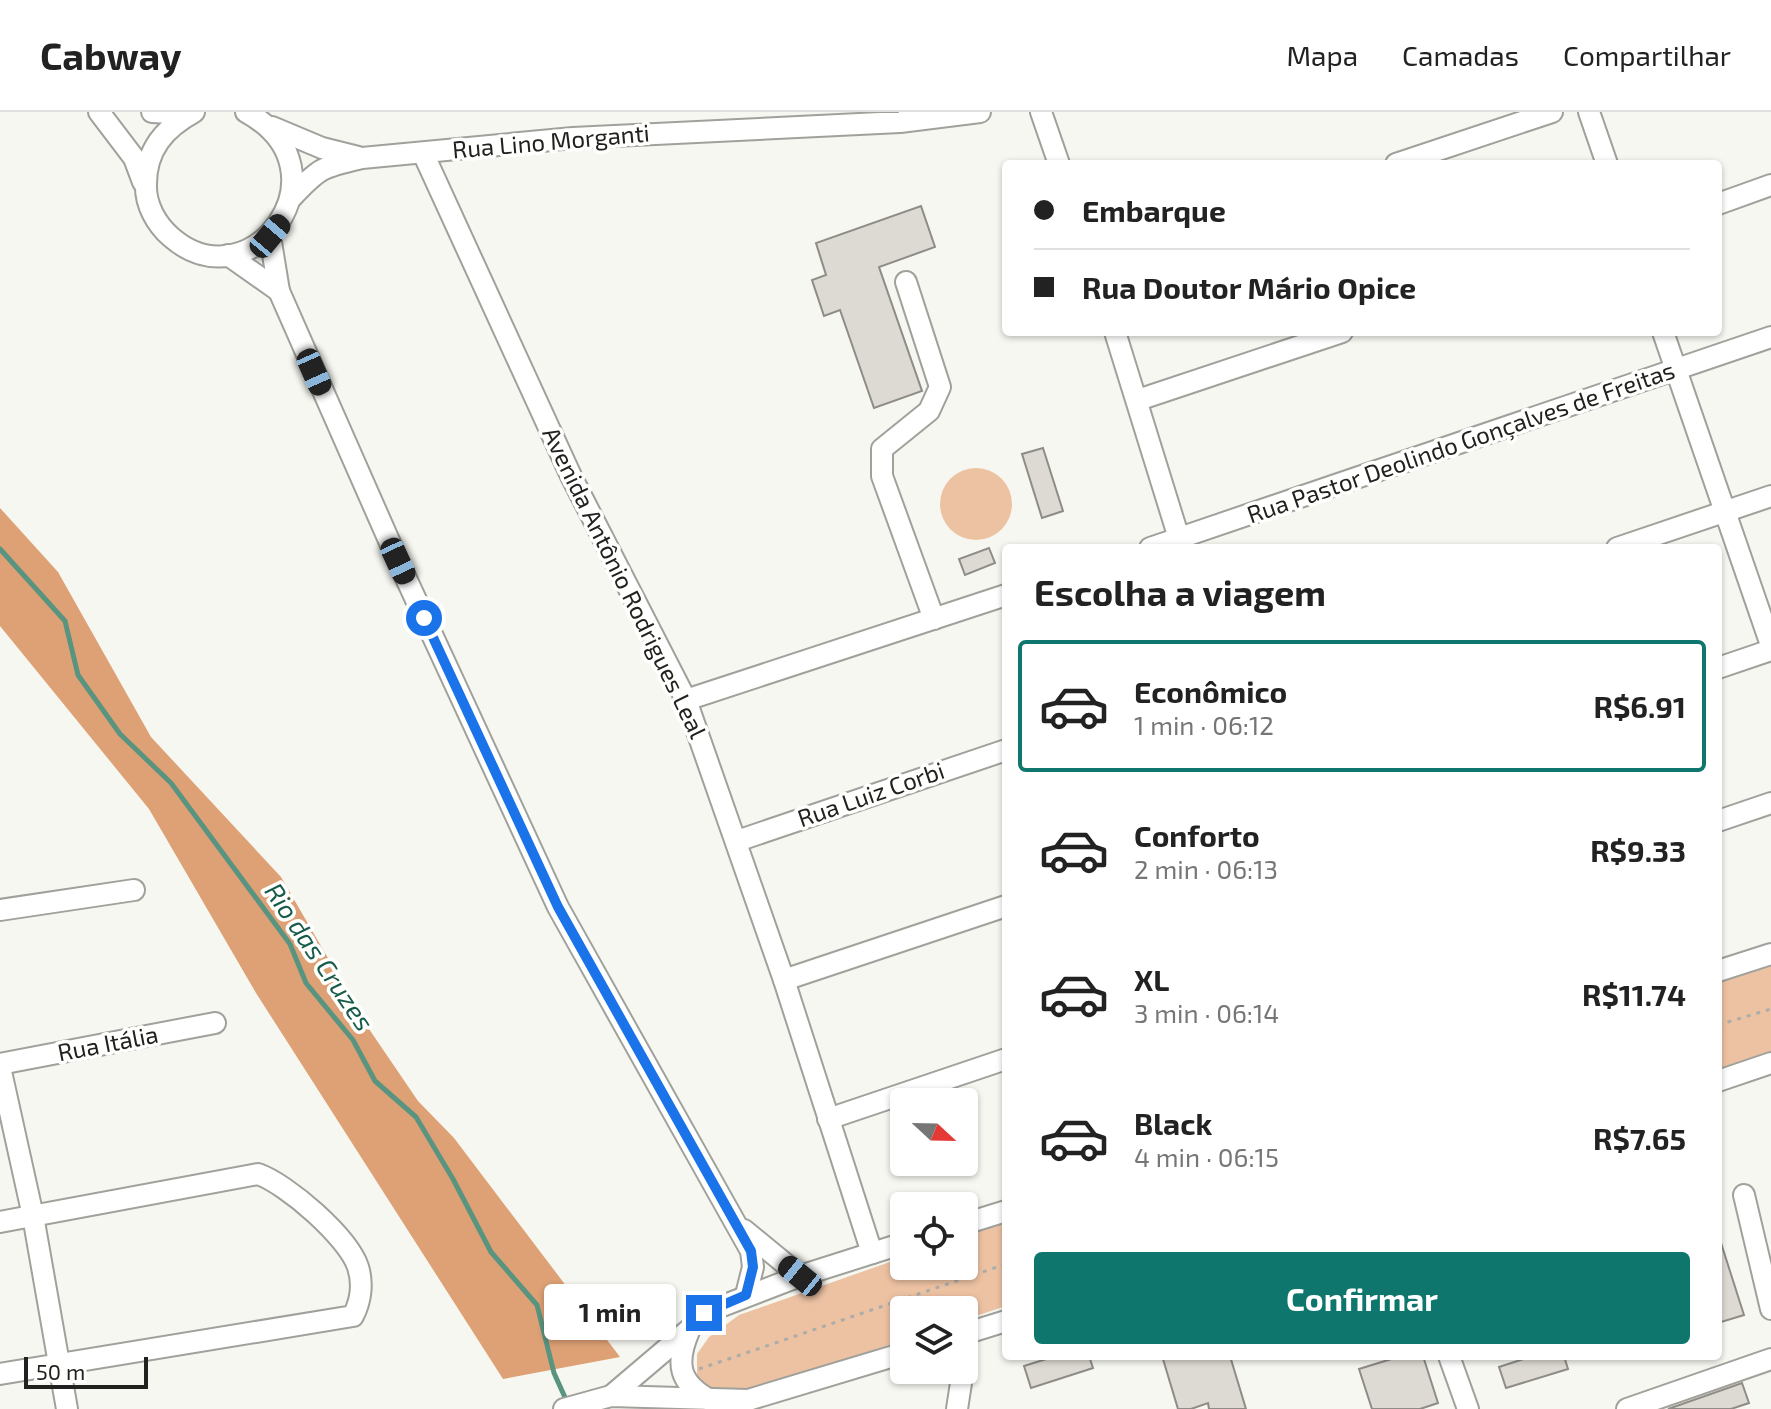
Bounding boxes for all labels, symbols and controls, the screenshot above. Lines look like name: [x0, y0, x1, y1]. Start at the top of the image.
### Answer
text: Cabway: [40, 32, 182, 78]
text: Mapa: [1287, 38, 1358, 72]
text: Camadas: [1402, 38, 1519, 72]
text: Compartilhar: [1563, 38, 1731, 72]
street label: Rua Lino Morganti: [451, 117, 651, 164]
text: Embarque: [1082, 192, 1226, 228]
car: [245, 210, 295, 262]
text: Rua Doutor Mário Opice: [1082, 269, 1416, 305]
car: [293, 345, 335, 399]
street label: Rua Pastor Deolindo Gonçalves de Freitas: [1243, 355, 1678, 530]
street label: Avenida Antônio Rodrigues Leal: [537, 422, 713, 743]
car: [377, 534, 419, 588]
text: Escolha a viagem: [1034, 570, 1326, 613]
route start: [406, 600, 442, 636]
icon: car: [1038, 670, 1110, 742]
text: Econômico: [1134, 673, 1287, 709]
text: R$6.91: [1594, 688, 1686, 724]
text: 1 min · 06:12: [1134, 709, 1274, 740]
street label: Rua Luiz Corbi: [793, 755, 948, 832]
icon: car: [1038, 814, 1110, 886]
text: Conforto: [1134, 817, 1260, 853]
text: R$9.33: [1590, 832, 1686, 868]
text: 2 min · 06:13: [1134, 853, 1278, 884]
water label: Rio das Cruzes: [259, 876, 381, 1036]
icon: car: [1038, 958, 1110, 1030]
text: XL: [1134, 961, 1169, 997]
text: R$11.74: [1582, 976, 1686, 1012]
text: 3 min · 06:14: [1134, 997, 1279, 1028]
street label: Rua Itália: [55, 1019, 160, 1066]
north arrow: [890, 1088, 978, 1176]
map controls: [890, 1088, 978, 1384]
icon: car: [1038, 1102, 1110, 1174]
text: Black: [1134, 1105, 1212, 1141]
text: R$7.65: [1593, 1120, 1686, 1156]
text: 4 min · 06:15: [1134, 1141, 1279, 1172]
button: locate: [890, 1192, 978, 1280]
car: [774, 1252, 826, 1300]
button: Confirmar: [1034, 1252, 1690, 1344]
callout: 1 min: [544, 1285, 676, 1341]
route end: [686, 1295, 722, 1331]
text: 1 min: [579, 1296, 641, 1327]
button: layers: [890, 1296, 978, 1384]
scale bar: [24, 1353, 148, 1389]
text: 50 m: [36, 1358, 85, 1384]

